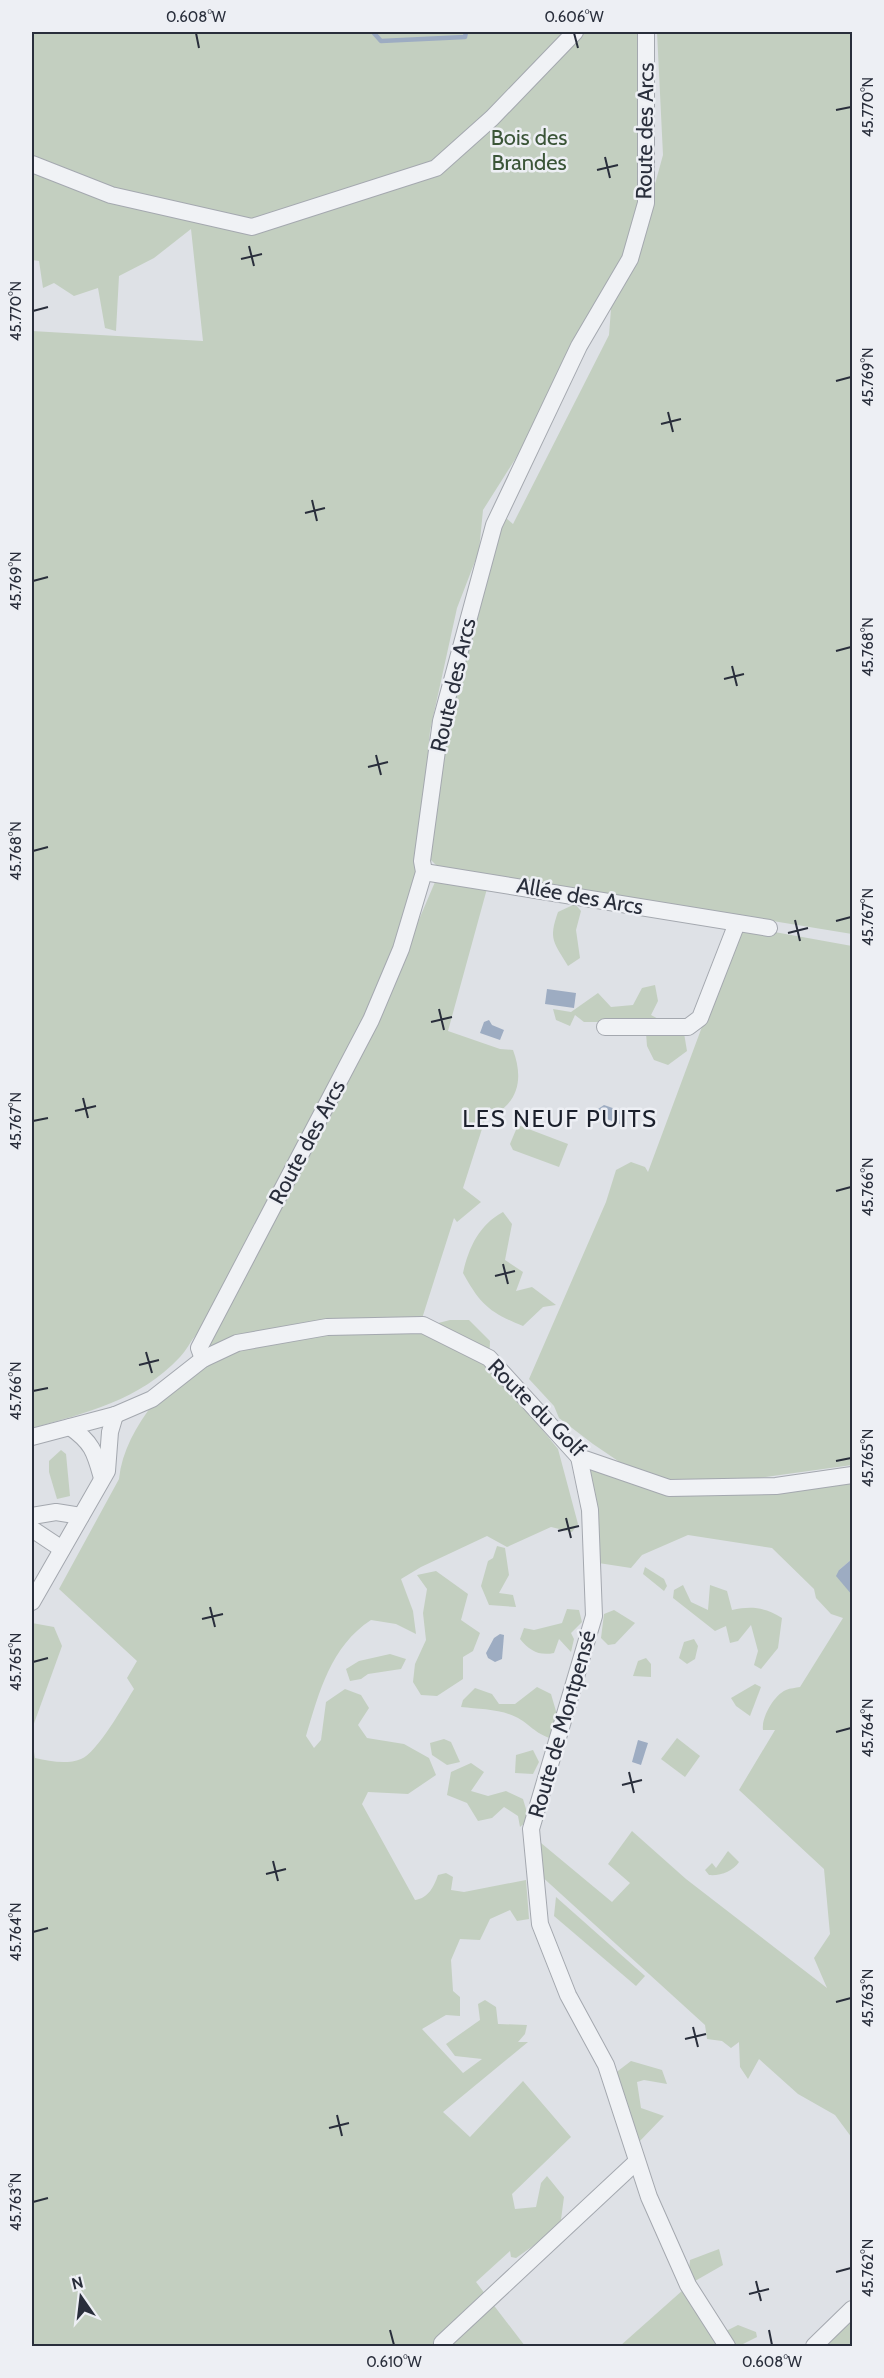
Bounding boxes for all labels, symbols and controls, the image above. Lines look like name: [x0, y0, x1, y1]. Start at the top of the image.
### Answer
text: 0.608°W: [166, 8, 227, 26]
text: 0.606°W: [544, 8, 604, 26]
street label: Route des Arcs: [630, 62, 660, 200]
text: 45.770°N: [859, 77, 877, 137]
park label: Bois des Brandes: [491, 124, 567, 176]
text: 45.770°N: [7, 281, 25, 341]
text: 45.769°N: [859, 347, 877, 407]
text: 45.769°N: [7, 551, 25, 611]
street label: Route des Arcs: [424, 615, 482, 755]
text: 45.768°N: [859, 617, 877, 677]
text: 45.768°N: [7, 821, 25, 881]
street label: Allée des Arcs: [515, 872, 645, 920]
text: 45.767°N: [859, 888, 877, 946]
street label: Route des Arcs: [263, 1075, 351, 1209]
text: 45.767°N: [7, 1092, 25, 1150]
district label: LES NEUF PUITS: [462, 1104, 658, 1133]
text: 45.766°N: [859, 1158, 877, 1216]
street label: Route du Golf: [482, 1353, 592, 1463]
text: 45.766°N: [7, 1362, 25, 1420]
text: 45.765°N: [859, 1429, 877, 1487]
street label: Route de Montpensé: [522, 1627, 602, 1821]
text: 45.765°N: [7, 1633, 25, 1691]
text: 45.764°N: [859, 1698, 877, 1758]
text: 45.764°N: [7, 1902, 25, 1962]
text: 45.763°N: [859, 1969, 877, 2027]
text: 45.763°N: [7, 2173, 25, 2231]
text: 45.762°N: [859, 2239, 877, 2297]
north arrow: [51, 2267, 111, 2327]
text: N: [70, 2272, 85, 2294]
text: 0.610°W: [366, 2353, 423, 2371]
text: 0.608°W: [742, 2353, 803, 2371]

